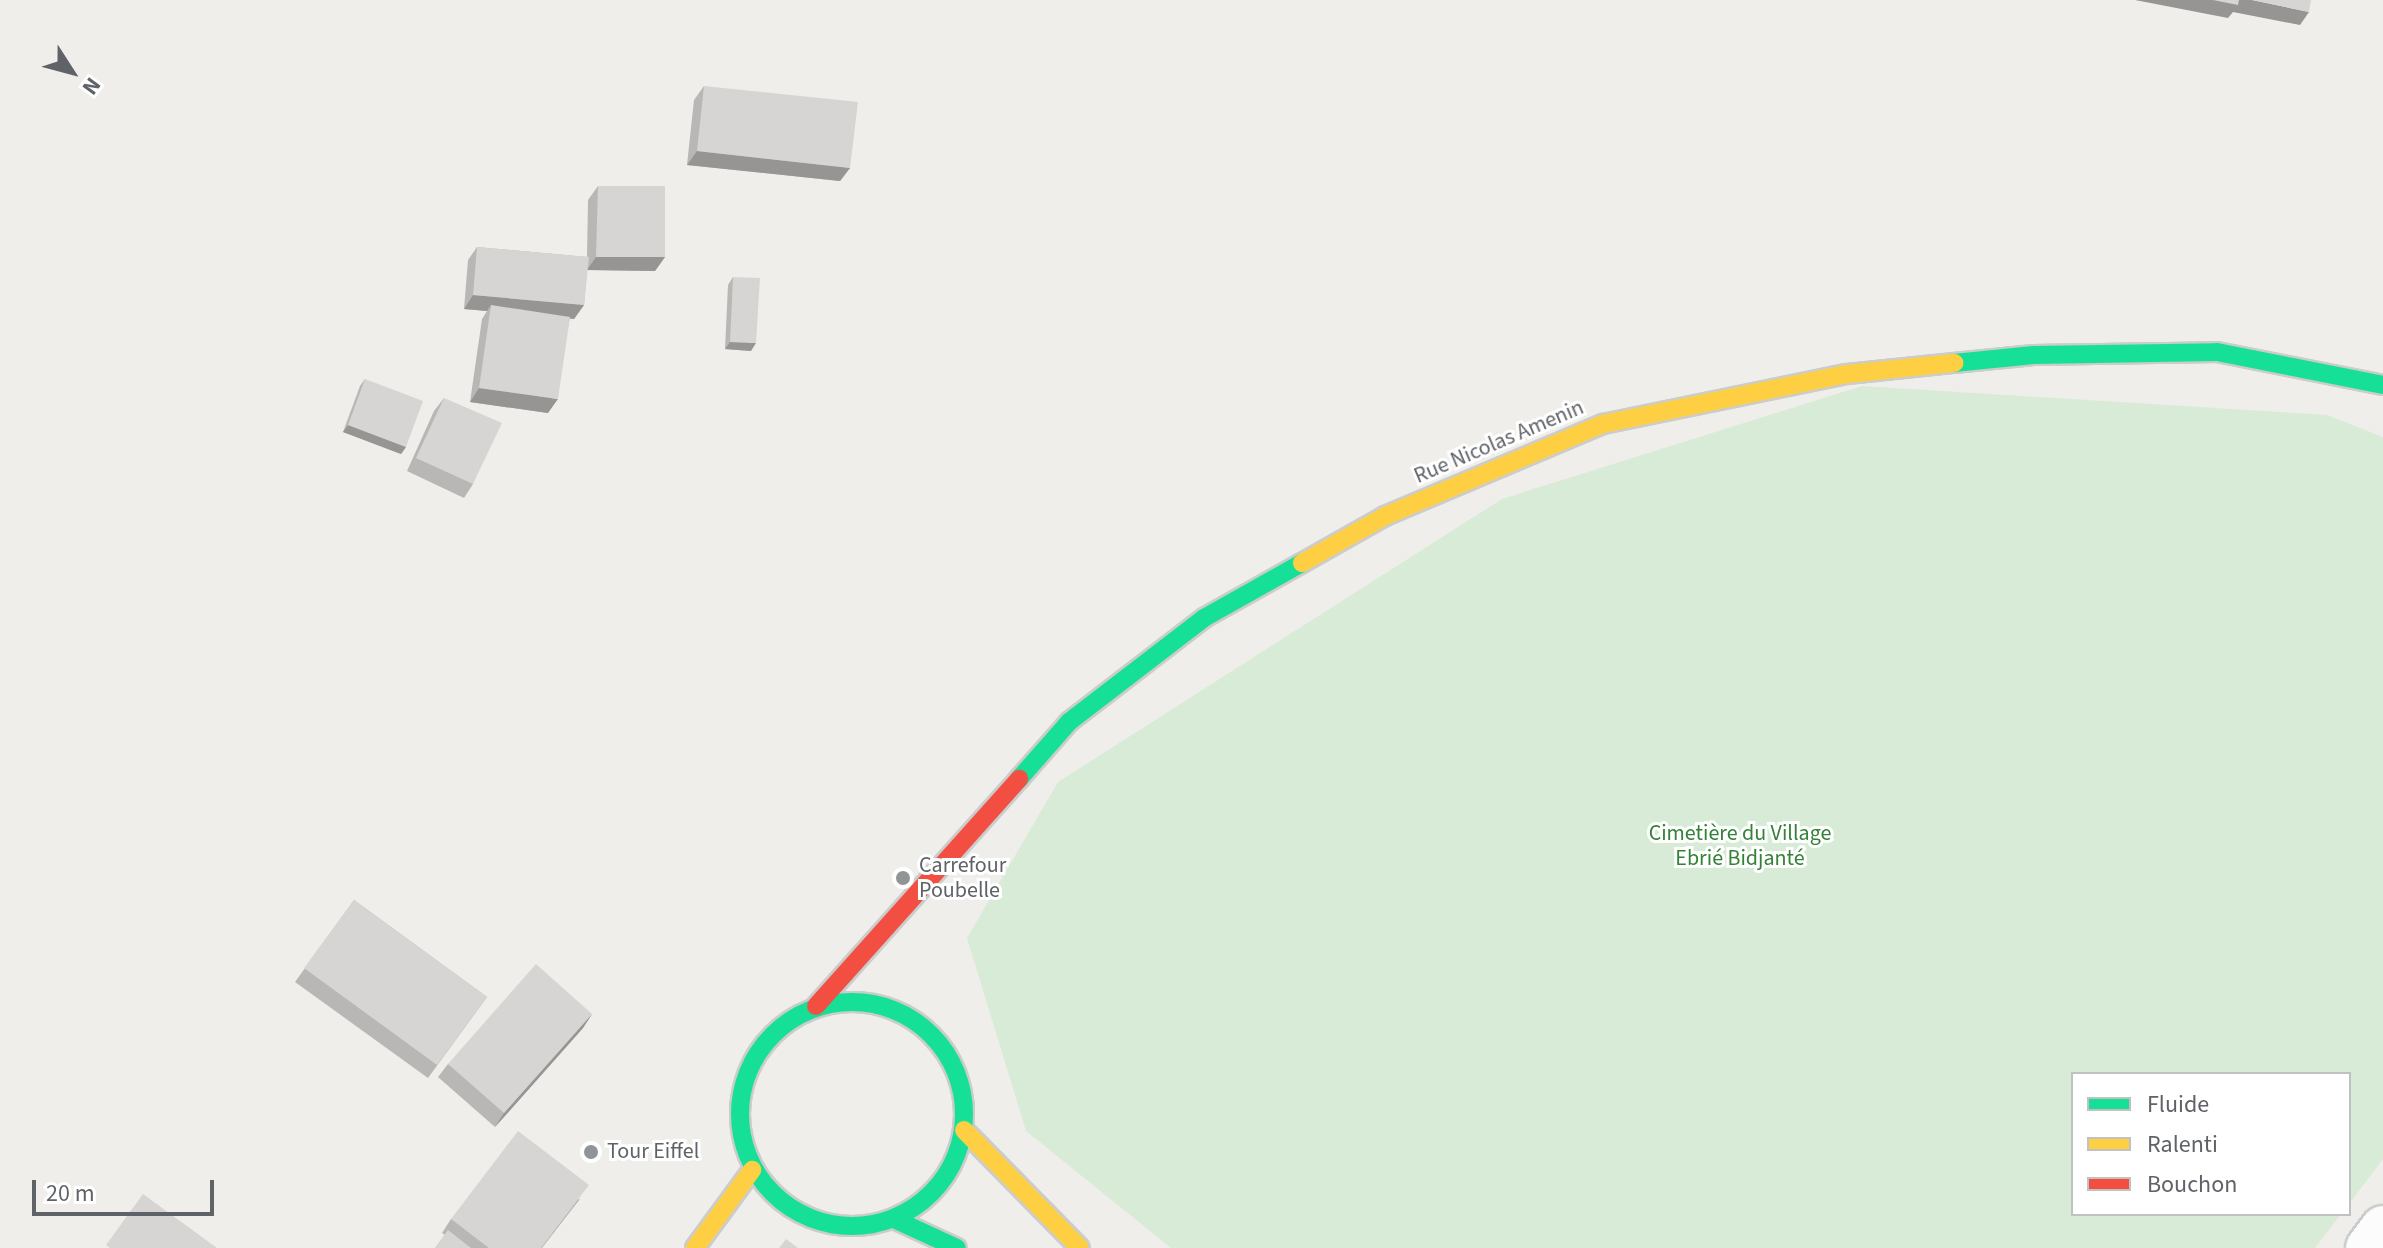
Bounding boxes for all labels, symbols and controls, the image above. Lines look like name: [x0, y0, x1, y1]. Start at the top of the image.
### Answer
north arrow: [32, 32, 112, 112]
text: N: [74, 71, 109, 101]
street label: Rue Nicolas Amenin: [1410, 394, 1588, 490]
park label: Cimetière du Village Ebrié Bidjanté: [1649, 820, 1831, 872]
place label: Carrefour Poubelle: [919, 852, 1006, 904]
marker: Carrefour Poubelle: [894, 869, 912, 887]
legend: [2071, 1072, 2351, 1216]
text: Fluide: [2147, 1087, 2209, 1122]
text: Ralenti: [2147, 1127, 2218, 1162]
place label: Tour Eiffel: [607, 1139, 699, 1165]
marker: Tour Eiffel: [582, 1143, 600, 1161]
scale bar: [36, 1164, 218, 1214]
text: Bouchon: [2147, 1167, 2237, 1202]
text: 20 m: [46, 1176, 95, 1211]

